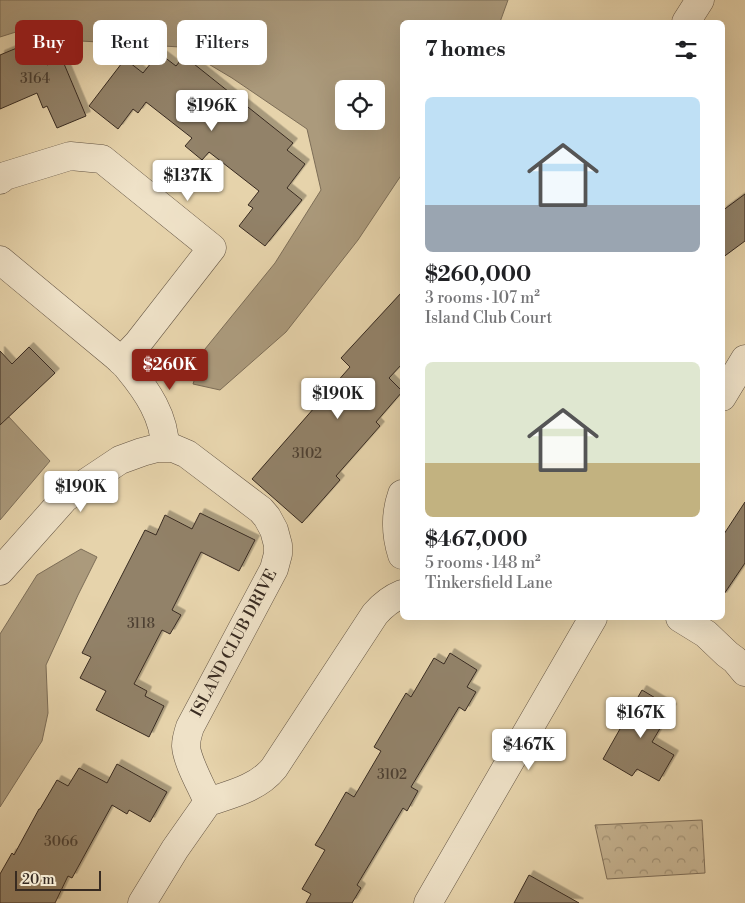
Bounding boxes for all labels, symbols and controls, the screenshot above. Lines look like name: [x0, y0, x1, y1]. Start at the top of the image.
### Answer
chip: Buy: [15, 20, 83, 65]
chip: Rent: [93, 20, 167, 65]
chip: Filters: [177, 20, 267, 65]
icon: filters: [672, 36, 700, 64]
text: 7 homes: [425, 37, 506, 63]
house number: 3164: [20, 70, 50, 88]
map controls: [335, 80, 385, 130]
button: locate: [335, 80, 385, 130]
pin: $196K: [177, 90, 247, 132]
text: $196K: [187, 96, 237, 116]
icon: home: [518, 130, 608, 220]
pin: $137K: [153, 160, 223, 202]
text: $137K: [164, 166, 212, 186]
text: $260,000: [425, 262, 531, 288]
text: 3 rooms · 107 m²: [425, 288, 540, 308]
text: Island Club Court: [425, 308, 552, 328]
pin: $260K: [135, 348, 205, 391]
text: $260K: [143, 355, 197, 375]
pin: $190K: [303, 378, 373, 420]
text: $190K: [312, 384, 364, 404]
icon: home: [518, 395, 608, 485]
house number: 3102: [292, 445, 322, 463]
pin: $190K: [46, 470, 116, 513]
text: $190K: [55, 477, 107, 497]
text: $467,000: [425, 527, 527, 553]
text: 5 rooms · 148 m²: [425, 553, 541, 573]
street label: ISLAND CLUB DRIVE: [187, 566, 281, 720]
text: Tinkersfield Lane: [425, 573, 553, 593]
house number: 3118: [127, 615, 155, 633]
pin: $167K: [606, 696, 676, 739]
text: $167K: [617, 703, 665, 723]
pin: $467K: [494, 728, 564, 771]
text: $467K: [503, 735, 555, 755]
house number: 3102: [377, 766, 407, 784]
house number: 3066: [44, 833, 79, 851]
scale bar: [15, 868, 101, 891]
text: 20 m: [22, 871, 54, 889]

